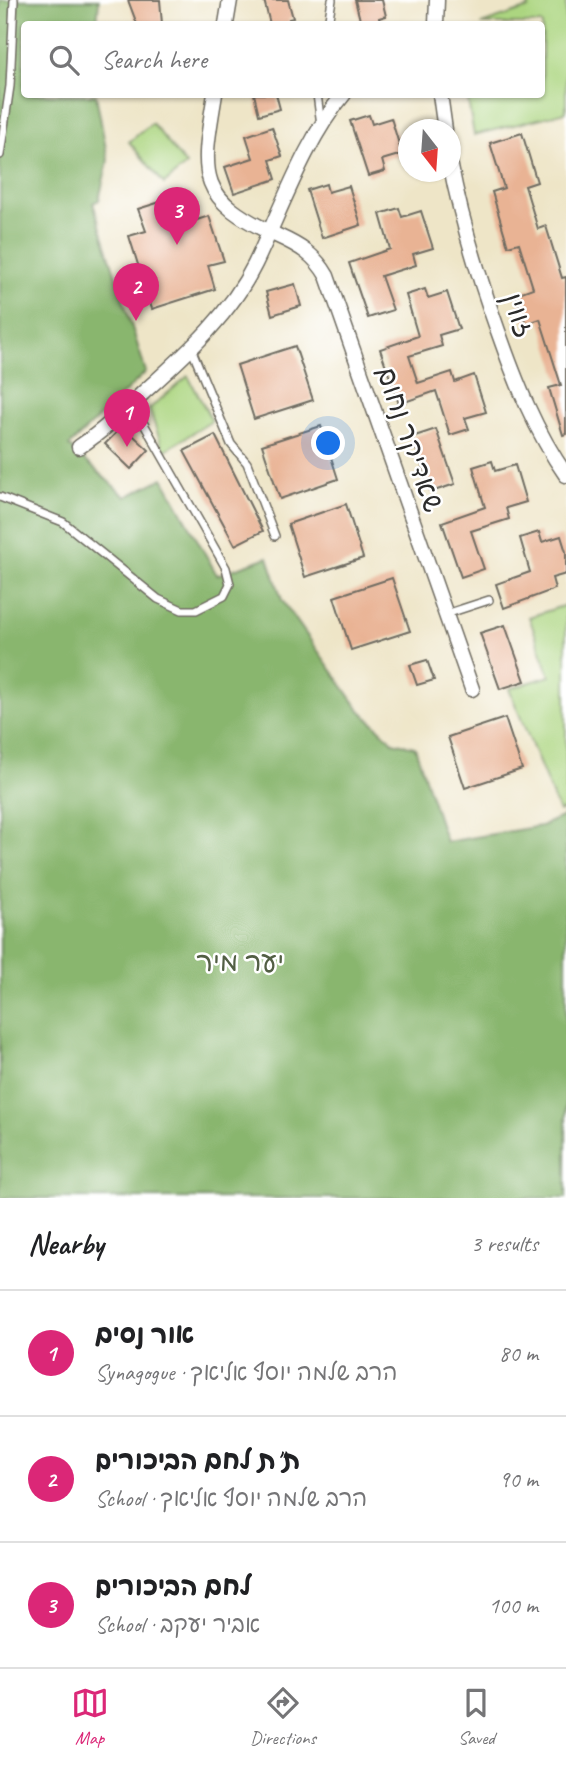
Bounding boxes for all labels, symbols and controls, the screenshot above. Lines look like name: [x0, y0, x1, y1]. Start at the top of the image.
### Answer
search box: [21, 21, 545, 98]
icon: search: [45, 41, 83, 79]
text: Search here: [101, 43, 207, 76]
north arrow: [398, 119, 461, 182]
pin: 3: [154, 187, 200, 245]
pin: 2: [113, 263, 159, 321]
street label: זווין: [495, 288, 543, 342]
street label: שאדיקר נחום: [369, 362, 451, 516]
pin: 1: [104, 389, 150, 447]
your location: [311, 426, 345, 460]
park label: יער מיר: [196, 944, 284, 979]
text: Nearby: [28, 1225, 104, 1263]
text: 3 results: [471, 1229, 538, 1258]
text: אור נסים: [95, 1318, 194, 1351]
text: 1: [46, 1339, 56, 1368]
text: 80 m: [499, 1339, 538, 1368]
text: Synagogue · הרב שלמה יוסף אליאך: [95, 1358, 397, 1387]
text: ת"ת לחם הביכורים: [95, 1444, 300, 1477]
text: 2: [46, 1465, 56, 1494]
text: 90 m: [499, 1465, 538, 1494]
text: School · הרב שלמה יוסף אליאך: [95, 1484, 367, 1513]
text: לחם הביכורים: [95, 1570, 252, 1603]
text: 3: [46, 1591, 56, 1620]
text: 100 m: [489, 1591, 538, 1620]
text: School · אביר יעקב: [95, 1610, 260, 1639]
tab: Map: [71, 1684, 109, 1750]
tab: Directions: [250, 1684, 316, 1750]
tab: Saved: [457, 1684, 495, 1750]

